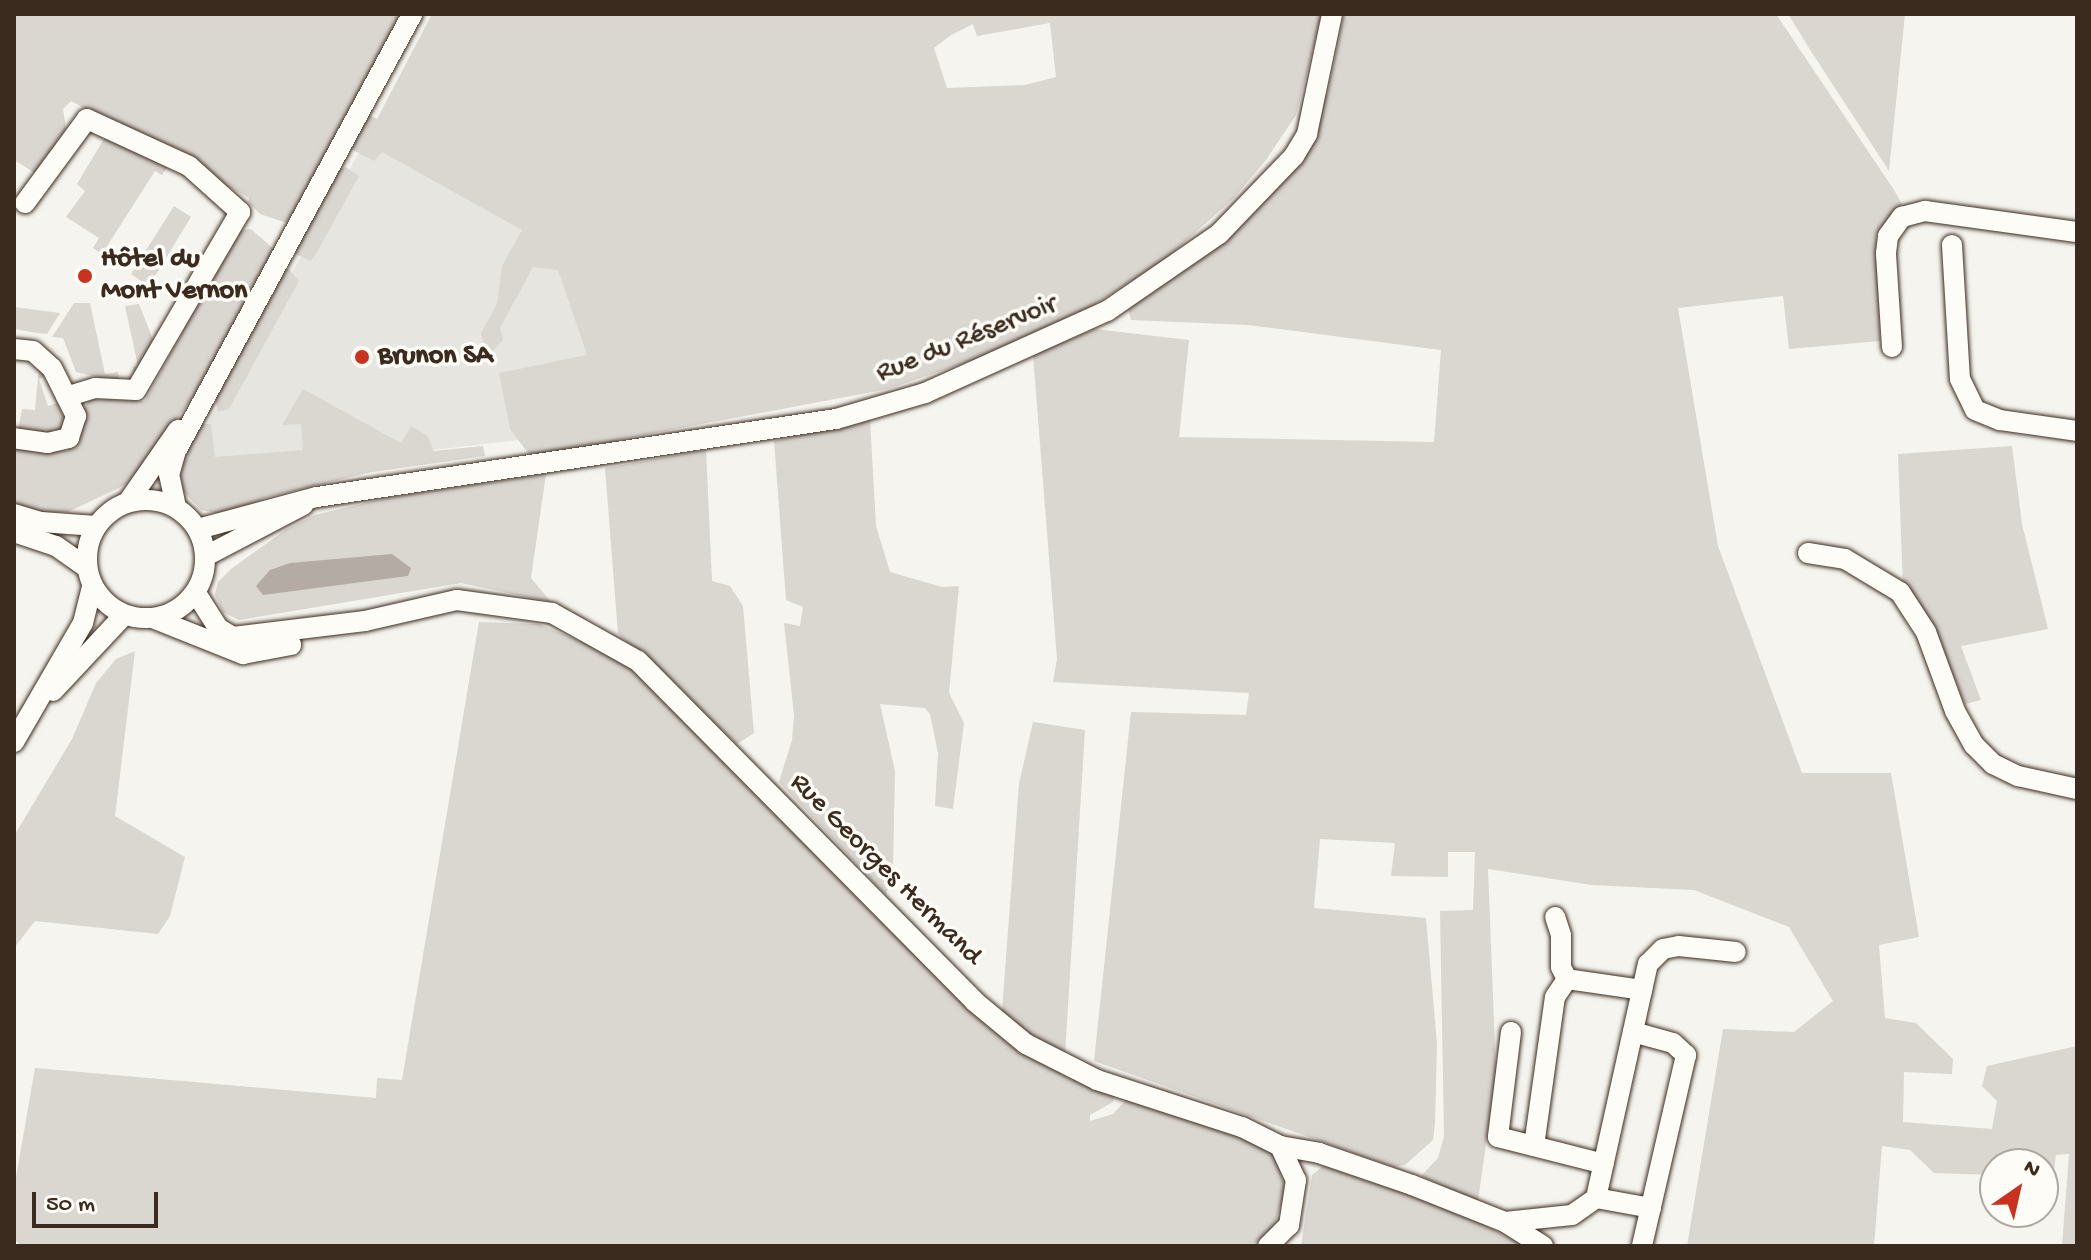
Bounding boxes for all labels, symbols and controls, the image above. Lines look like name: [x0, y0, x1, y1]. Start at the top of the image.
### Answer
place label: Hôtel du Mont Vernon: [101, 243, 247, 309]
marker: Hôtel du Mont Vernon: [76, 267, 94, 285]
street label: Rue du Réservoir: [872, 289, 1062, 391]
place label: Brunon SA: [378, 340, 493, 374]
marker: Brunon SA: [353, 348, 371, 366]
street label: Rue Georges Hermand: [782, 767, 988, 973]
north arrow: [1979, 1148, 2059, 1228]
text: N: [2018, 1155, 2045, 1185]
scale bar: [36, 1176, 162, 1226]
text: 50 m: [46, 1191, 95, 1220]

